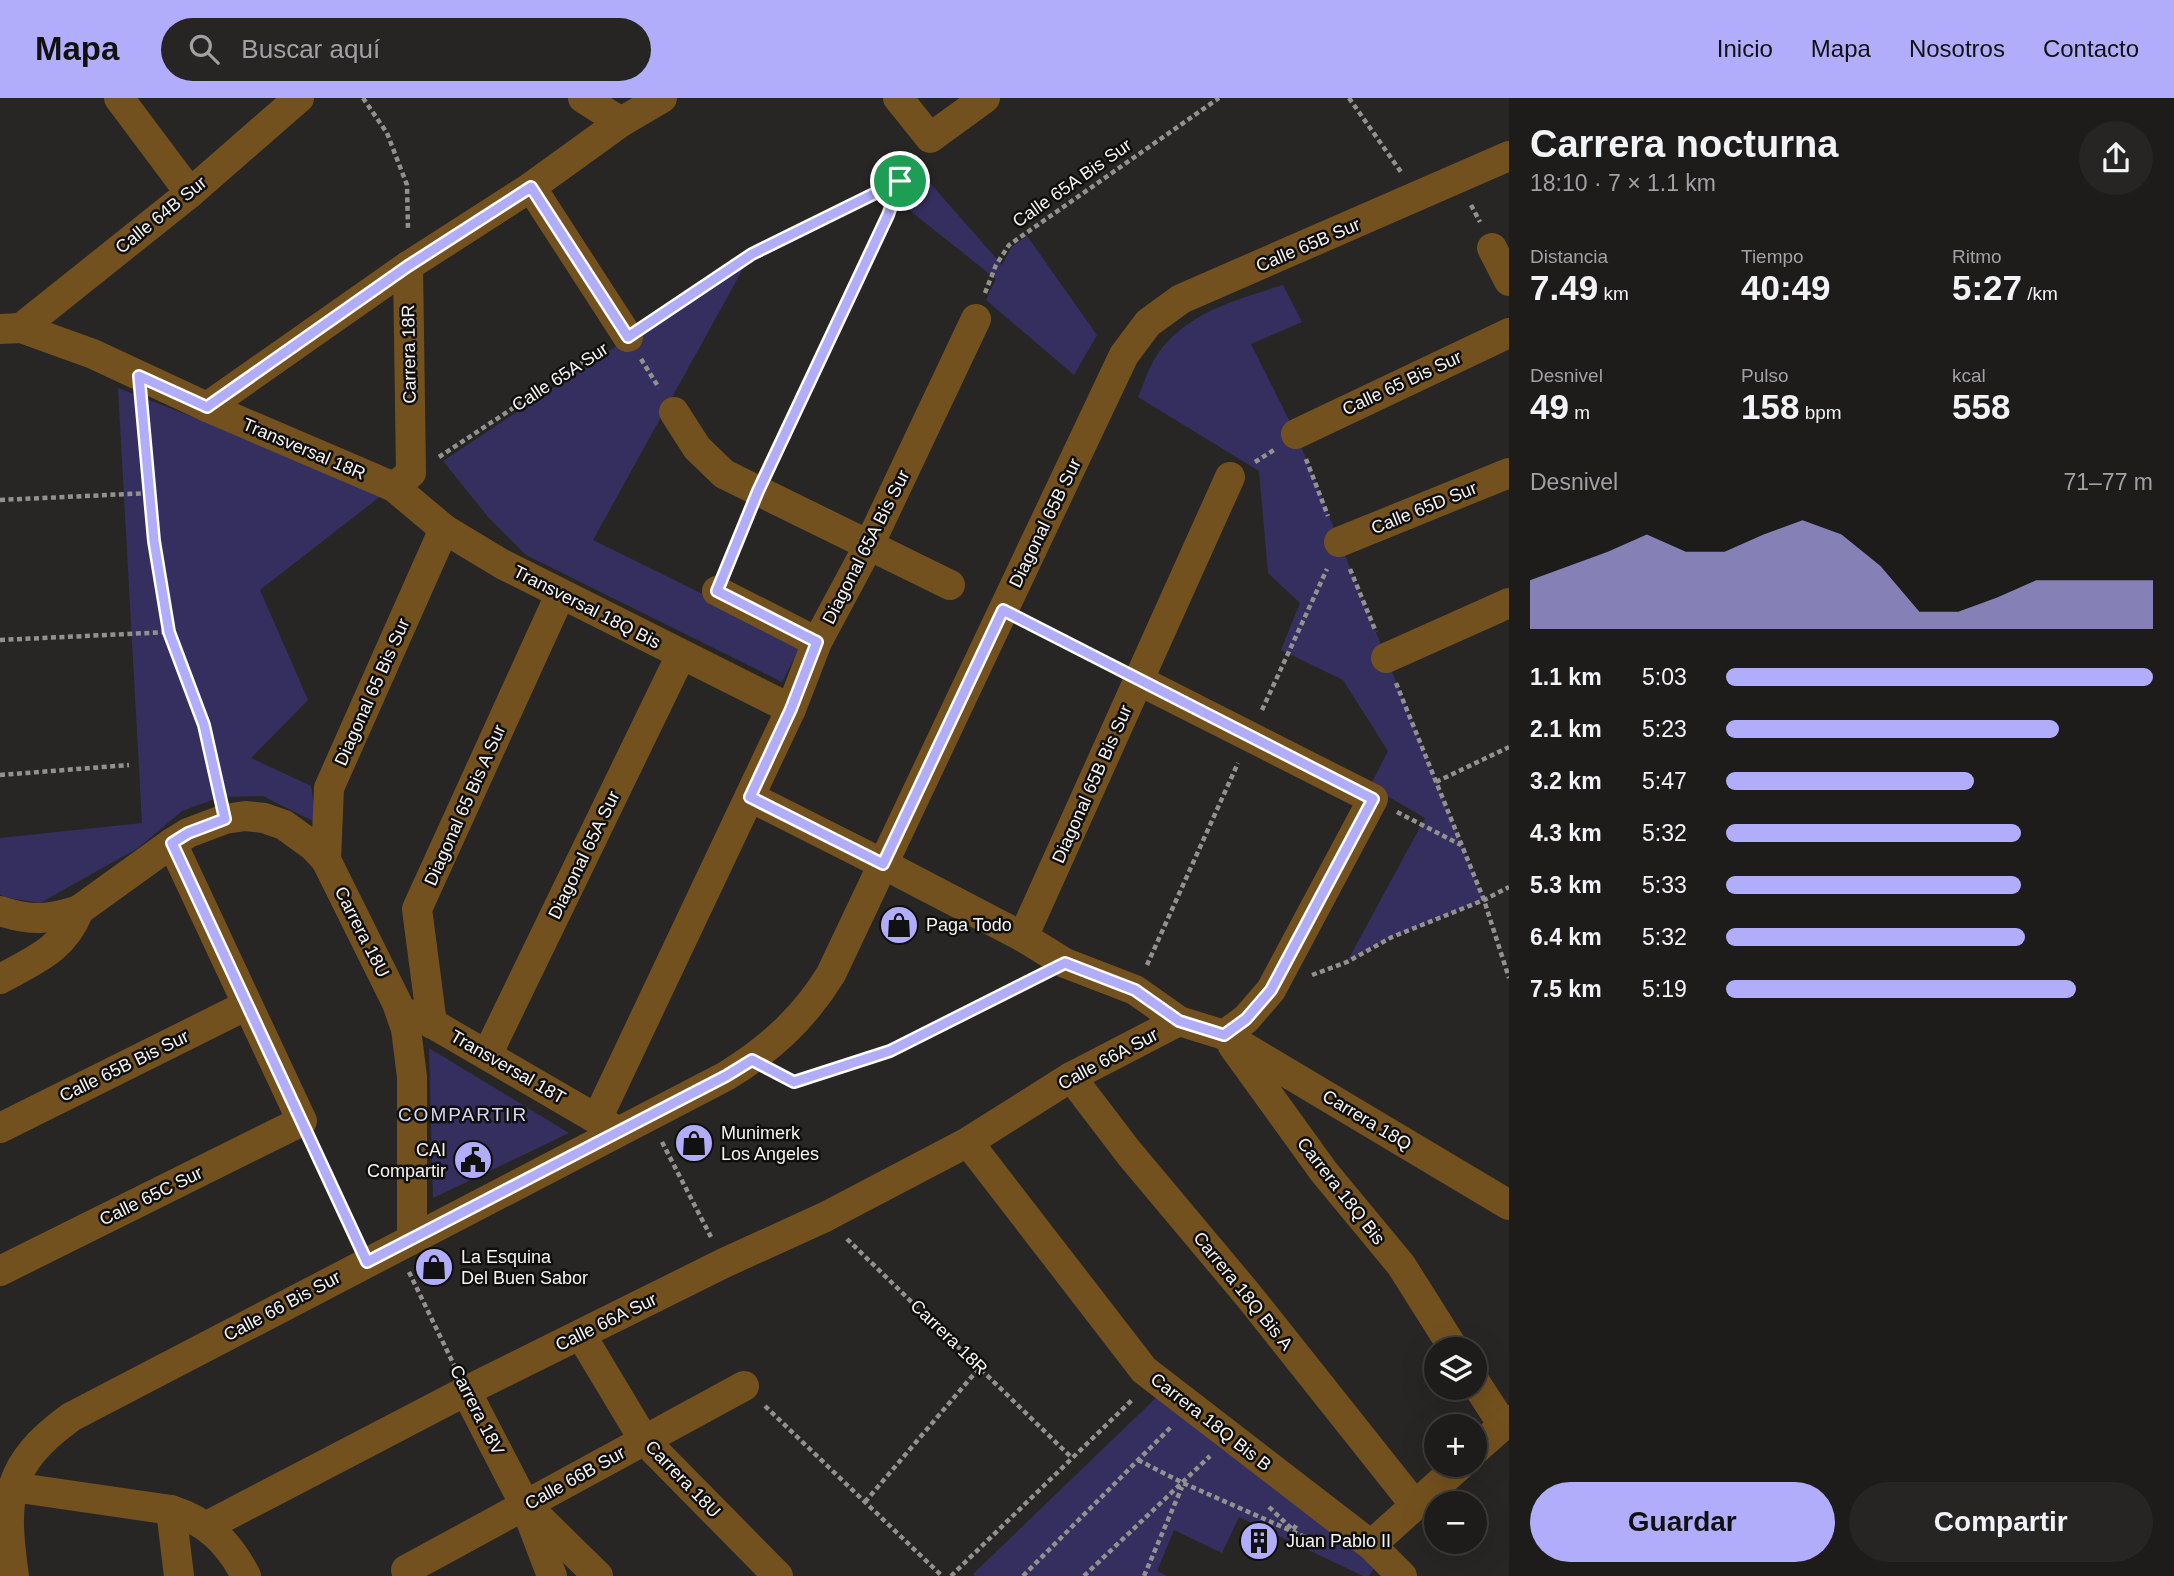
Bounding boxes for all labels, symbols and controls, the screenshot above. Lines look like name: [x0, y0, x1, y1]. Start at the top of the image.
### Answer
search box: [161, 18, 651, 81]
text: Mapa: [35, 30, 119, 67]
icon: search: [185, 30, 223, 68]
text: Buscar aquí: [241, 34, 380, 64]
text: Inicio: [1717, 35, 1773, 62]
text: Mapa: [1811, 35, 1871, 62]
text: Nosotros: [1909, 35, 2005, 62]
text: Contacto: [2043, 35, 2139, 62]
button: share: [2079, 121, 2153, 195]
text: Carrera nocturna: [1530, 123, 1838, 165]
street label: Calle 65A Bis Sur: [1009, 135, 1135, 231]
pin: [870, 151, 930, 211]
icon: arrive: [881, 162, 919, 200]
text: 18:10 · 7 × 1.1 km: [1530, 170, 1716, 196]
street label: Calle 64B Sur: [112, 172, 210, 258]
street label: Calle 65B Sur: [1253, 214, 1363, 276]
text: Distancia: [1530, 246, 1608, 267]
text: Tiempo: [1741, 246, 1804, 267]
text: Ritmo: [1952, 246, 2002, 267]
text: 7.49: [1530, 268, 1598, 307]
text: 40:49: [1741, 268, 1831, 307]
text: 5:27: [1952, 268, 2022, 307]
text: km: [1598, 283, 1629, 304]
text: /km: [2022, 283, 2058, 304]
street label: Carrera 18R: [398, 304, 420, 404]
street label: Calle 65A Sur: [508, 339, 612, 415]
street label: Calle 65 Bis Sur: [1339, 347, 1465, 419]
text: Desnivel: [1530, 365, 1603, 386]
text: Pulso: [1741, 365, 1789, 386]
text: kcal: [1952, 365, 1986, 386]
text: 49: [1530, 387, 1569, 426]
text: 158: [1741, 387, 1799, 426]
text: 558: [1952, 387, 2010, 426]
text: m: [1569, 402, 1590, 423]
text: bpm: [1799, 402, 1842, 423]
street label: Transversal 18R: [240, 414, 368, 484]
street label: Diagonal 65B Sur: [1005, 455, 1085, 591]
street label: Diagonal 65A Bis Sur: [818, 467, 914, 627]
text: Desnivel: [1530, 469, 1618, 495]
text: 71–77 m: [2063, 469, 2153, 495]
street label: Calle 65D Sur: [1368, 478, 1480, 538]
street label: Transversal 18Q Bis: [510, 561, 664, 653]
street label: Diagonal 65 Bis Sur: [331, 615, 413, 769]
text: 1.1 km: [1530, 664, 1602, 690]
text: 5:03: [1642, 664, 1687, 690]
street label: Diagonal 65B Bis Sur: [1048, 702, 1136, 866]
text: 2.1 km: [1530, 716, 1602, 742]
text: 5:23: [1642, 716, 1687, 742]
street label: Diagonal 65 Bis A Sur: [420, 721, 510, 889]
text: 3.2 km: [1530, 768, 1602, 794]
text: 5:47: [1642, 768, 1687, 794]
street label: Diagonal 65A Sur: [544, 788, 624, 922]
text: 4.3 km: [1530, 820, 1602, 846]
text: 5:32: [1642, 820, 1687, 846]
text: 5.3 km: [1530, 872, 1602, 898]
text: 5:33: [1642, 872, 1687, 898]
street label: Carrera 18U: [331, 883, 393, 981]
shop icon: Paga Todo: [878, 904, 920, 946]
place label: Paga Todo: [926, 915, 1012, 935]
text: 6.4 km: [1530, 924, 1602, 950]
text: 5:32: [1642, 924, 1687, 950]
text: 7.5 km: [1530, 976, 1602, 1002]
text: 5:19: [1642, 976, 1687, 1002]
street label: Calle 66A Sur: [1055, 1024, 1161, 1094]
street label: Calle 65B Bis Sur: [56, 1026, 192, 1106]
street label: Transversal 18T: [447, 1026, 569, 1108]
street label: Carrera 18Q: [1319, 1086, 1415, 1154]
district label: COMPARTIR: [398, 1104, 528, 1125]
shop icon: Munimerk Los Angeles: [673, 1122, 715, 1164]
place label: Munimerk Los Angeles: [721, 1123, 819, 1164]
street label: Carrera 18Q Bis: [1293, 1134, 1389, 1248]
public building icon: CAI Compartir: [452, 1139, 494, 1181]
place label: CAI Compartir: [367, 1140, 446, 1181]
street label: Calle 65C Sur: [96, 1162, 206, 1230]
street label: Carrera 18Q Bis A: [1189, 1228, 1297, 1354]
shop icon: La Esquina Del Buen Sabor: [413, 1246, 455, 1288]
place label: La Esquina Del Buen Sabor: [461, 1247, 588, 1288]
street label: Calle 66 Bis Sur: [220, 1267, 344, 1345]
street label: Calle 66A Sur: [552, 1289, 660, 1355]
street label: Carrera 18R: [906, 1295, 992, 1379]
map controls: [1424, 1337, 1487, 1554]
button: layers: [1424, 1337, 1487, 1400]
street label: Carrera 18V: [446, 1362, 508, 1458]
street label: Carrera 18Q Bis B: [1147, 1369, 1275, 1475]
button: +: [1424, 1414, 1487, 1477]
street label: Carrera 18U: [641, 1436, 725, 1522]
street label: Calle 66B Sur: [522, 1442, 628, 1514]
button: Guardar: [1530, 1482, 1835, 1562]
button: Compartir: [1849, 1482, 2153, 1562]
button: −: [1424, 1491, 1487, 1554]
building icon: Juan Pablo II: [1238, 1520, 1280, 1562]
place label: Juan Pablo II: [1286, 1531, 1391, 1551]

